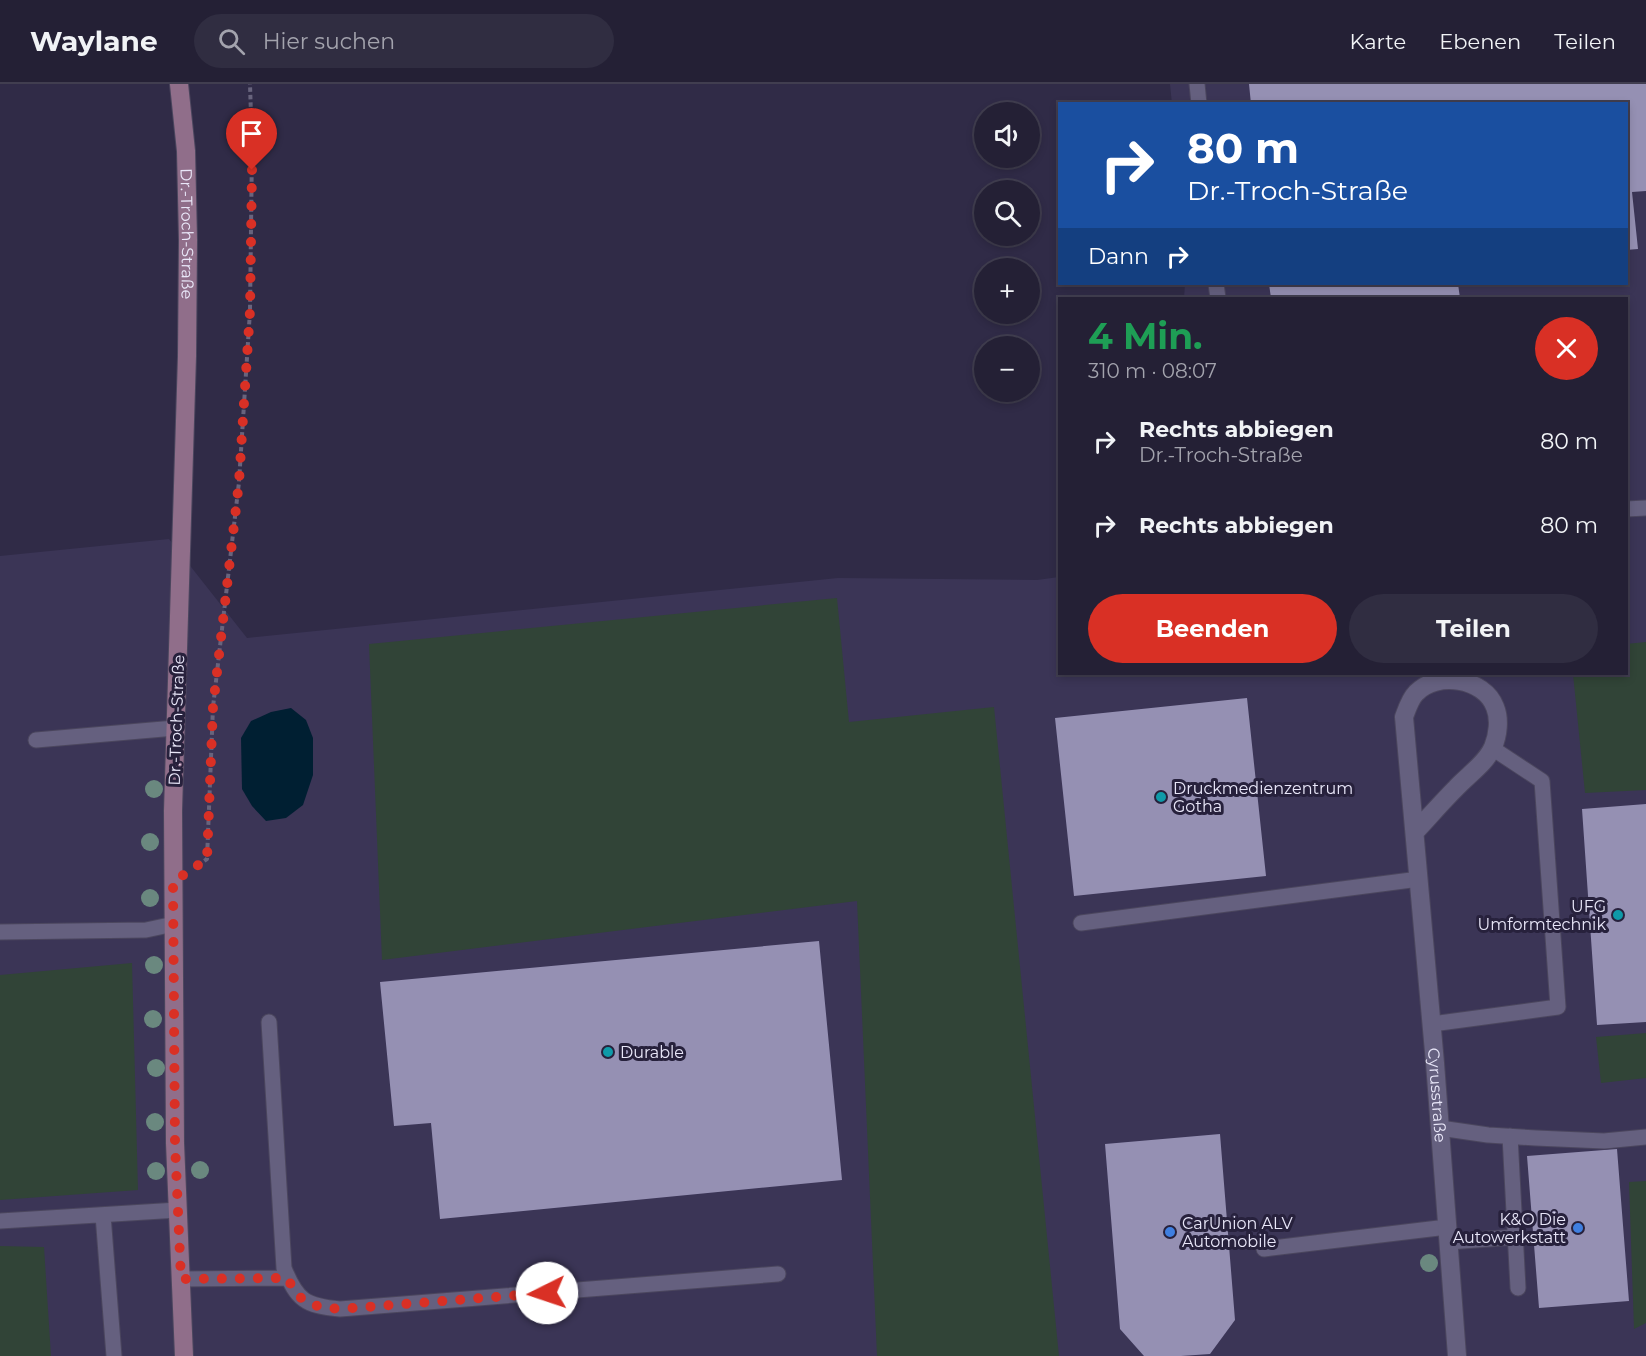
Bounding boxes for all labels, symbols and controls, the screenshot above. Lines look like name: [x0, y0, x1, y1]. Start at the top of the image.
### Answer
search box: [194, 14, 614, 68]
text: Waylane: [30, 24, 158, 58]
icon: search: [215, 25, 248, 58]
text: Hier suchen: [263, 28, 395, 55]
text: Karte: [1350, 29, 1406, 54]
text: Ebenen: [1439, 29, 1521, 54]
text: Teilen: [1554, 29, 1616, 54]
map controls: [974, 102, 1040, 402]
button: sound: [974, 102, 1040, 168]
pin: [226, 108, 277, 170]
icon: arrive: [235, 117, 268, 150]
text: 80 m: [1187, 122, 1299, 174]
icon: right: [1088, 126, 1166, 204]
street label: Dr.-Troch-Straße: [176, 168, 197, 299]
text: Dr.-Troch-Straße: [1187, 174, 1408, 207]
button: search: [974, 180, 1040, 246]
icon: right: [1161, 240, 1194, 273]
text: Dann: [1088, 243, 1149, 270]
button: +: [974, 258, 1040, 324]
text: 4 Min.: [1088, 314, 1203, 358]
button: close: [1535, 317, 1598, 380]
button: −: [974, 336, 1040, 402]
text: 310 m · 08:07: [1088, 359, 1217, 383]
text: Rechts abbiegen: [1139, 416, 1334, 443]
icon: right: [1088, 425, 1121, 458]
text: 80 m: [1540, 428, 1598, 455]
text: Dr.-Troch-Straße: [1139, 443, 1303, 467]
icon: right: [1088, 509, 1121, 542]
text: Rechts abbiegen: [1139, 512, 1334, 539]
text: 80 m: [1540, 512, 1598, 539]
button: Beenden: [1088, 594, 1337, 663]
button: Teilen: [1349, 594, 1598, 663]
street label: Dr.-Troch-Straße: [165, 654, 188, 786]
place label: Druckmedienzentrum Gotha: [1173, 779, 1353, 816]
marker: Druckmedienzentrum Gotha: [1154, 790, 1168, 804]
place label: UFG Umformtechnik: [1478, 897, 1606, 934]
marker: UFG Umformtechnik: [1611, 908, 1625, 922]
place label: Durable: [620, 1043, 684, 1062]
marker: Durable: [601, 1045, 615, 1059]
street label: Cyrusstraße: [1424, 1047, 1450, 1143]
place label: K&O Die Autowerkstatt: [1453, 1210, 1566, 1247]
place label: CarUnion ALV Automobile: [1182, 1214, 1294, 1251]
marker: K&O Die Autowerkstatt: [1571, 1221, 1585, 1235]
marker: CarUnion ALV Automobile: [1163, 1225, 1177, 1239]
position arrow: [515, 1261, 579, 1325]

